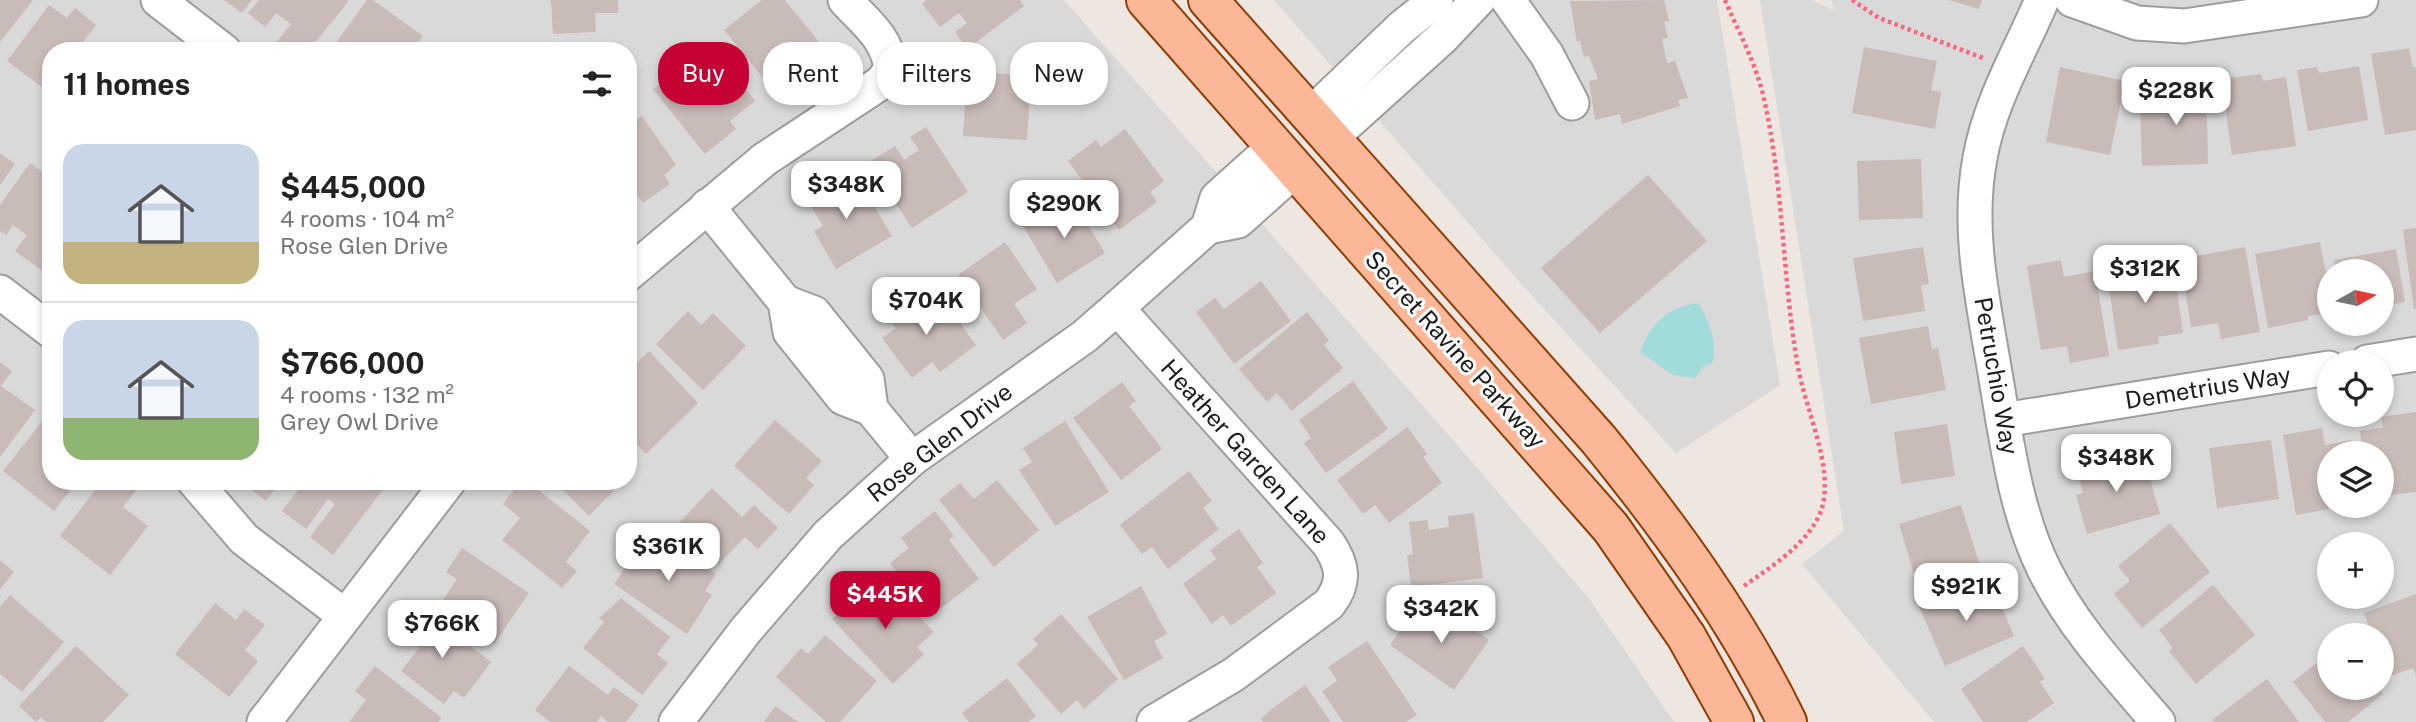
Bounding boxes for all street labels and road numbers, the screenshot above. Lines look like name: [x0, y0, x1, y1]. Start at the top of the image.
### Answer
street label: Secret Ravine Parkway: [1360, 245, 1552, 454]
street label: Petruchio Way: [1969, 295, 2025, 457]
street label: Heather Garden Lane: [1156, 353, 1336, 549]
street label: Demetrius Way: [2123, 360, 2293, 414]
street label: Rose Glen Drive: [862, 377, 1017, 507]

